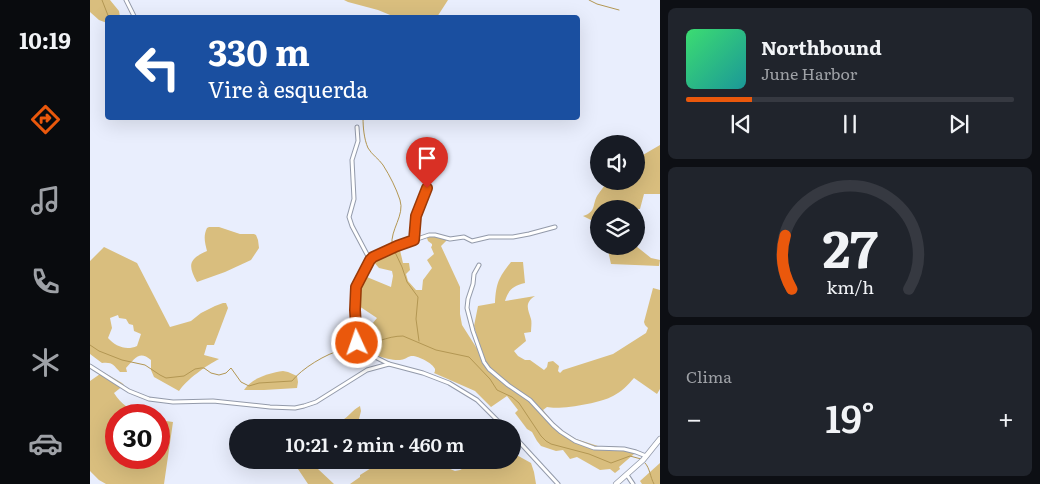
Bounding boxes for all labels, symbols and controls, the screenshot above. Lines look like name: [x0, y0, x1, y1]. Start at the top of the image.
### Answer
text: 10:19: [19, 23, 71, 56]
text: 330 m: [208, 25, 310, 77]
text: Northbound: [761, 33, 882, 61]
icon: left: [125, 35, 190, 100]
text: June Harbor: [761, 61, 857, 85]
text: Vire à esquerda: [208, 72, 368, 105]
icon: directions: [28, 102, 63, 137]
icon: previous: [727, 110, 755, 138]
icon: pause: [836, 110, 864, 138]
icon: next: [945, 110, 973, 138]
map controls: [590, 135, 645, 255]
button: sound: [590, 135, 645, 190]
pin: [406, 137, 448, 188]
icon: arrive: [413, 144, 441, 172]
icon: music: [28, 183, 63, 218]
button: layers: [590, 200, 645, 255]
text: 27: [822, 207, 878, 284]
icon: phone: [28, 264, 63, 299]
text: km/h: [826, 273, 874, 300]
position arrow: [330, 316, 382, 368]
icon: climate: [28, 345, 63, 380]
text: Clima: [686, 364, 732, 388]
text: 19°: [825, 388, 875, 445]
text: −: [686, 396, 702, 438]
text: +: [998, 396, 1014, 438]
speed limit sign: 30: [105, 404, 170, 469]
icon: car: [28, 426, 63, 461]
text: 10:21 · 2 min · 460 m: [286, 430, 464, 458]

